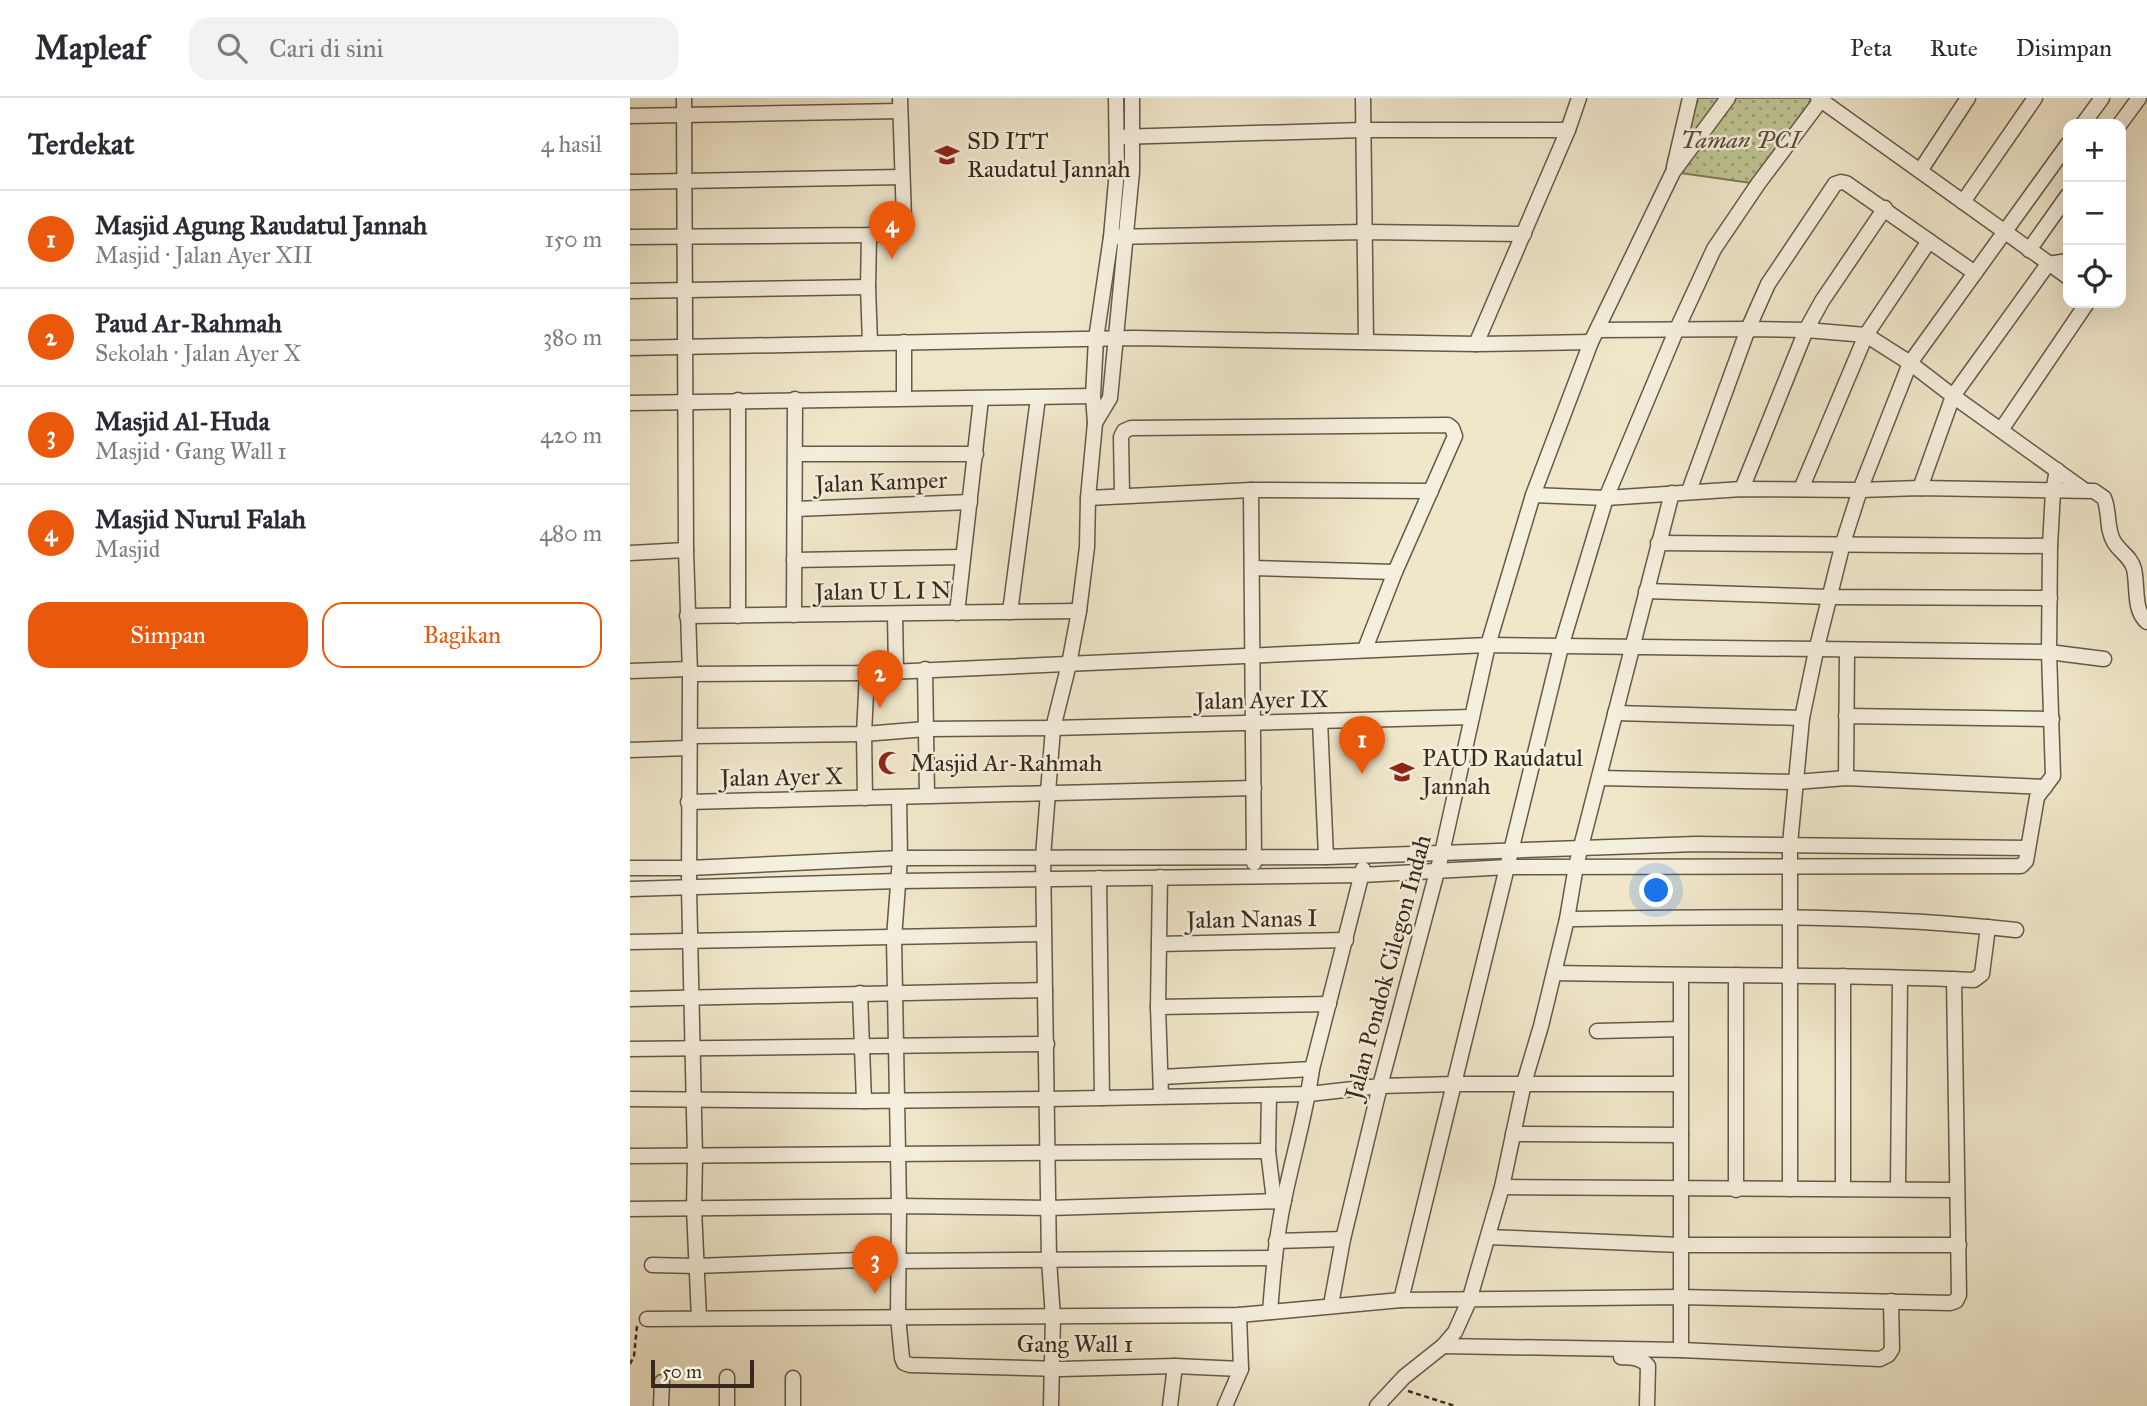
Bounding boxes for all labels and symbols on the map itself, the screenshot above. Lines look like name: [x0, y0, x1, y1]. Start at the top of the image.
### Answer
park label: Taman PCI: [1680, 125, 1803, 155]
place label: SD ITT Raudatul Jannah: [967, 126, 1131, 184]
school or university icon: SD ITT Raudatul Jannah: [933, 141, 961, 169]
pin: 4: [869, 201, 915, 259]
street label: Jalan Kamper: [811, 465, 948, 499]
street label: Jalan U L I N: [811, 575, 952, 607]
pin: 2: [857, 650, 903, 708]
street label: Jalan Ayer IX: [1192, 684, 1329, 716]
pin: 1: [1339, 716, 1385, 774]
place label: PAUD Raudatul Jannah: [1419, 743, 1584, 801]
place label: Masjid Ar-Rahmah: [910, 748, 1102, 778]
mosque icon: Masjid Ar-Rahmah: [876, 749, 904, 777]
school or university icon: PAUD Raudatul Jannah: [1388, 758, 1416, 786]
street label: Jalan Ayer X: [717, 761, 844, 793]
street label: Jalan Pondok Cilegon Indah: [1337, 831, 1438, 1106]
your location: [1639, 873, 1673, 907]
street label: Jalan Nanas I: [1183, 903, 1318, 935]
pin: 3: [852, 1236, 898, 1294]
street label: Gang Wall 1: [1017, 1329, 1133, 1359]
scale bar: [651, 1357, 754, 1389]

